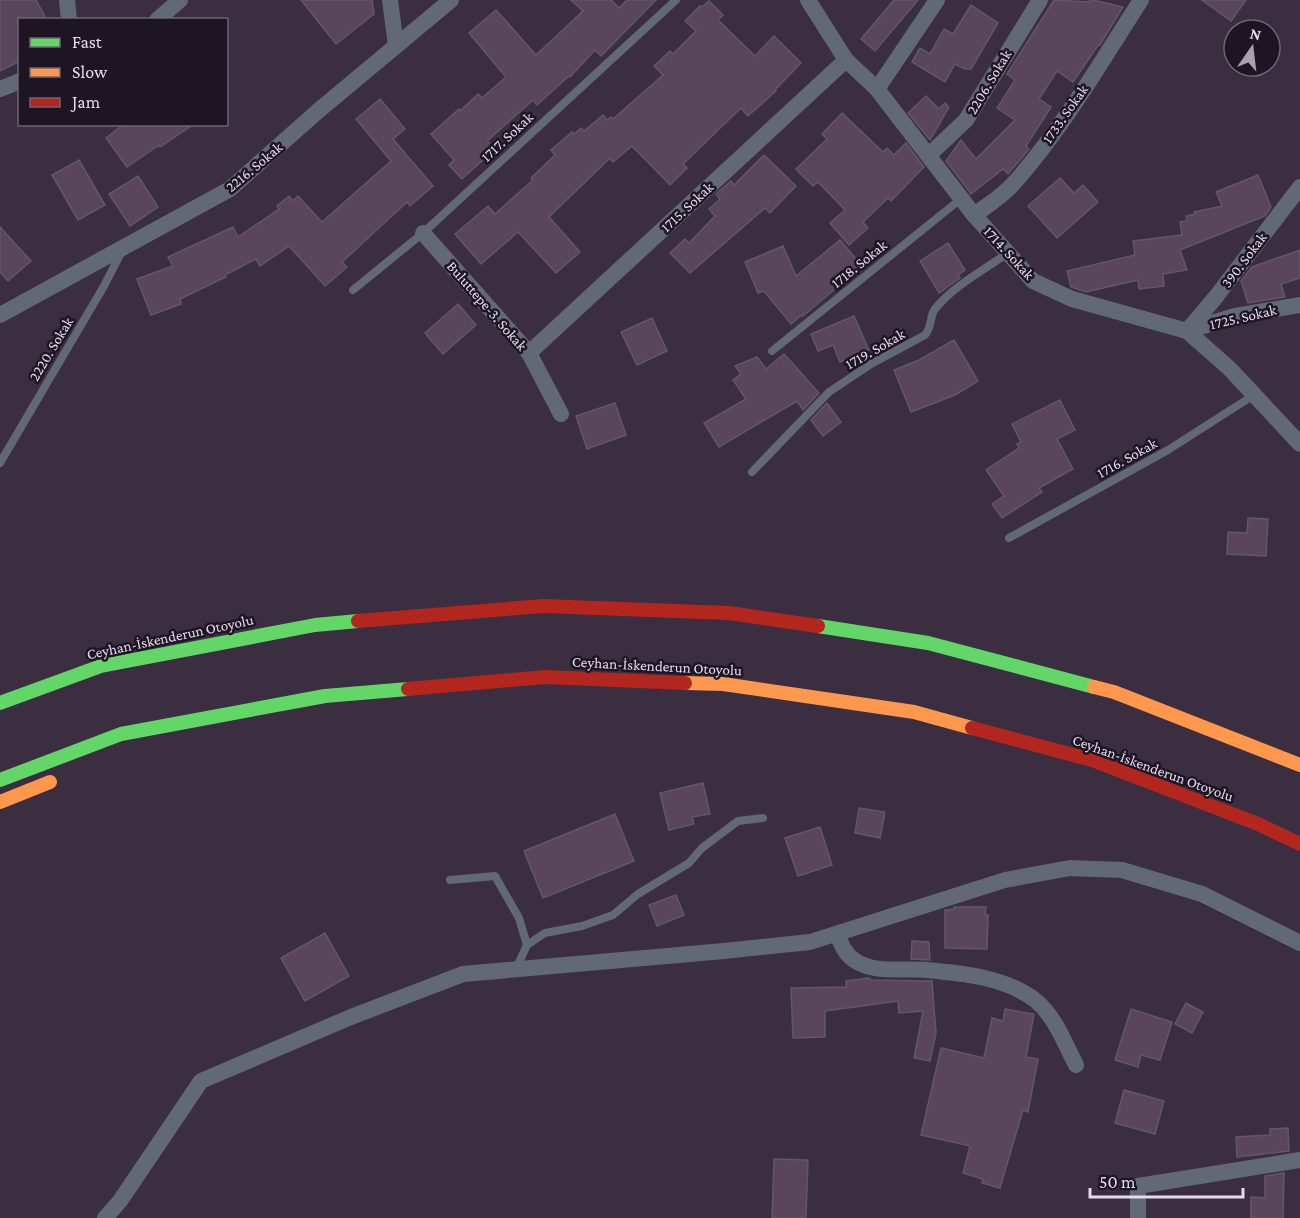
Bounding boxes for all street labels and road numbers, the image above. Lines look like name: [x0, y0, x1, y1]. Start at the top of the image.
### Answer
street label: 2206. Sokak: [964, 46, 1015, 117]
street label: 1733. Sokak: [1039, 81, 1091, 146]
street label: 1717. Sokak: [478, 108, 537, 165]
street label: 2216. Sokak: [223, 138, 286, 195]
street label: 1715. Sokak: [658, 178, 717, 235]
street label: 1714. Sokak: [980, 223, 1038, 283]
street label: 390. Sokak: [1218, 229, 1270, 291]
street label: 1718. Sokak: [828, 236, 891, 291]
street label: Buluttepe-3. Sokak: [443, 258, 531, 355]
street label: 1725. Sokak: [1208, 301, 1279, 332]
street label: 2220. Sokak: [26, 314, 77, 384]
street label: 1719. Sokak: [842, 325, 908, 372]
street label: 1716. Sokak: [1094, 435, 1161, 481]
street label: Ceyhan-İskenderun Otoyolu: [85, 611, 255, 663]
street label: Ceyhan-İskenderun Otoyolu: [572, 654, 742, 679]
street label: Ceyhan-İskenderun Otoyolu: [1070, 731, 1236, 806]

